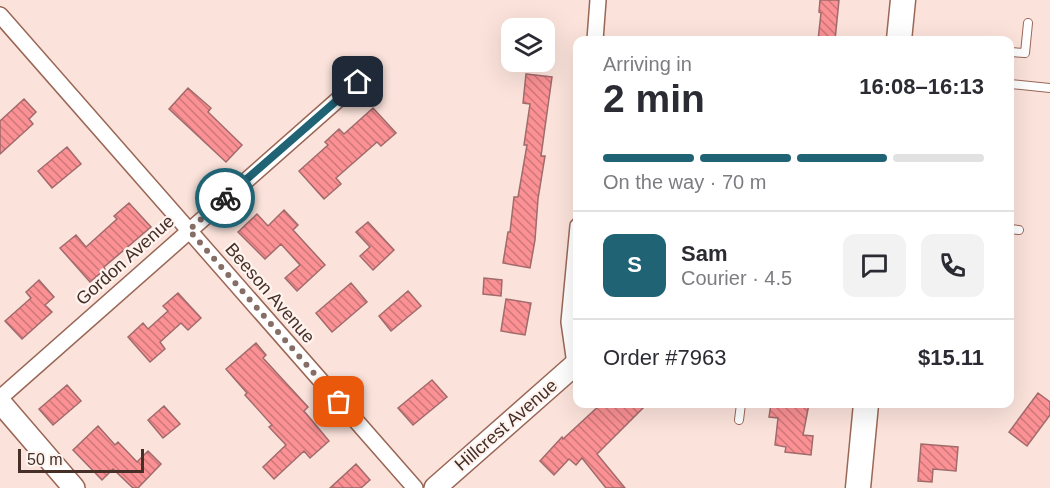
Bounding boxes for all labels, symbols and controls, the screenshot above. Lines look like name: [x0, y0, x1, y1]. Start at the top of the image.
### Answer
map controls: [501, 18, 555, 72]
button: layers: [501, 18, 555, 72]
text: Arriving in: [603, 53, 692, 75]
pin: [332, 56, 383, 107]
icon: home: [341, 65, 374, 98]
text: 16:08–16:13: [859, 74, 984, 99]
text: 2 min: [603, 77, 705, 120]
courier: [195, 168, 255, 228]
text: On the way · 70 m: [603, 171, 766, 193]
icon: bike: [209, 182, 242, 215]
street label: Gordon Avenue: [72, 211, 178, 309]
button: chat: [843, 234, 906, 297]
button: phone: [921, 234, 984, 297]
street label: Beeson Avenue: [221, 239, 319, 347]
text: Sam: [681, 241, 727, 266]
text: S: [627, 252, 642, 277]
text: Courier · 4.5: [681, 267, 792, 289]
text: Order #7963: [603, 345, 727, 370]
text: $15.11: [918, 345, 984, 370]
street label: Hillcrest Avenue: [451, 375, 561, 475]
pin: [313, 376, 364, 427]
icon: bag: [322, 385, 355, 418]
scale bar: [18, 446, 144, 474]
text: 50 m: [27, 451, 63, 468]

